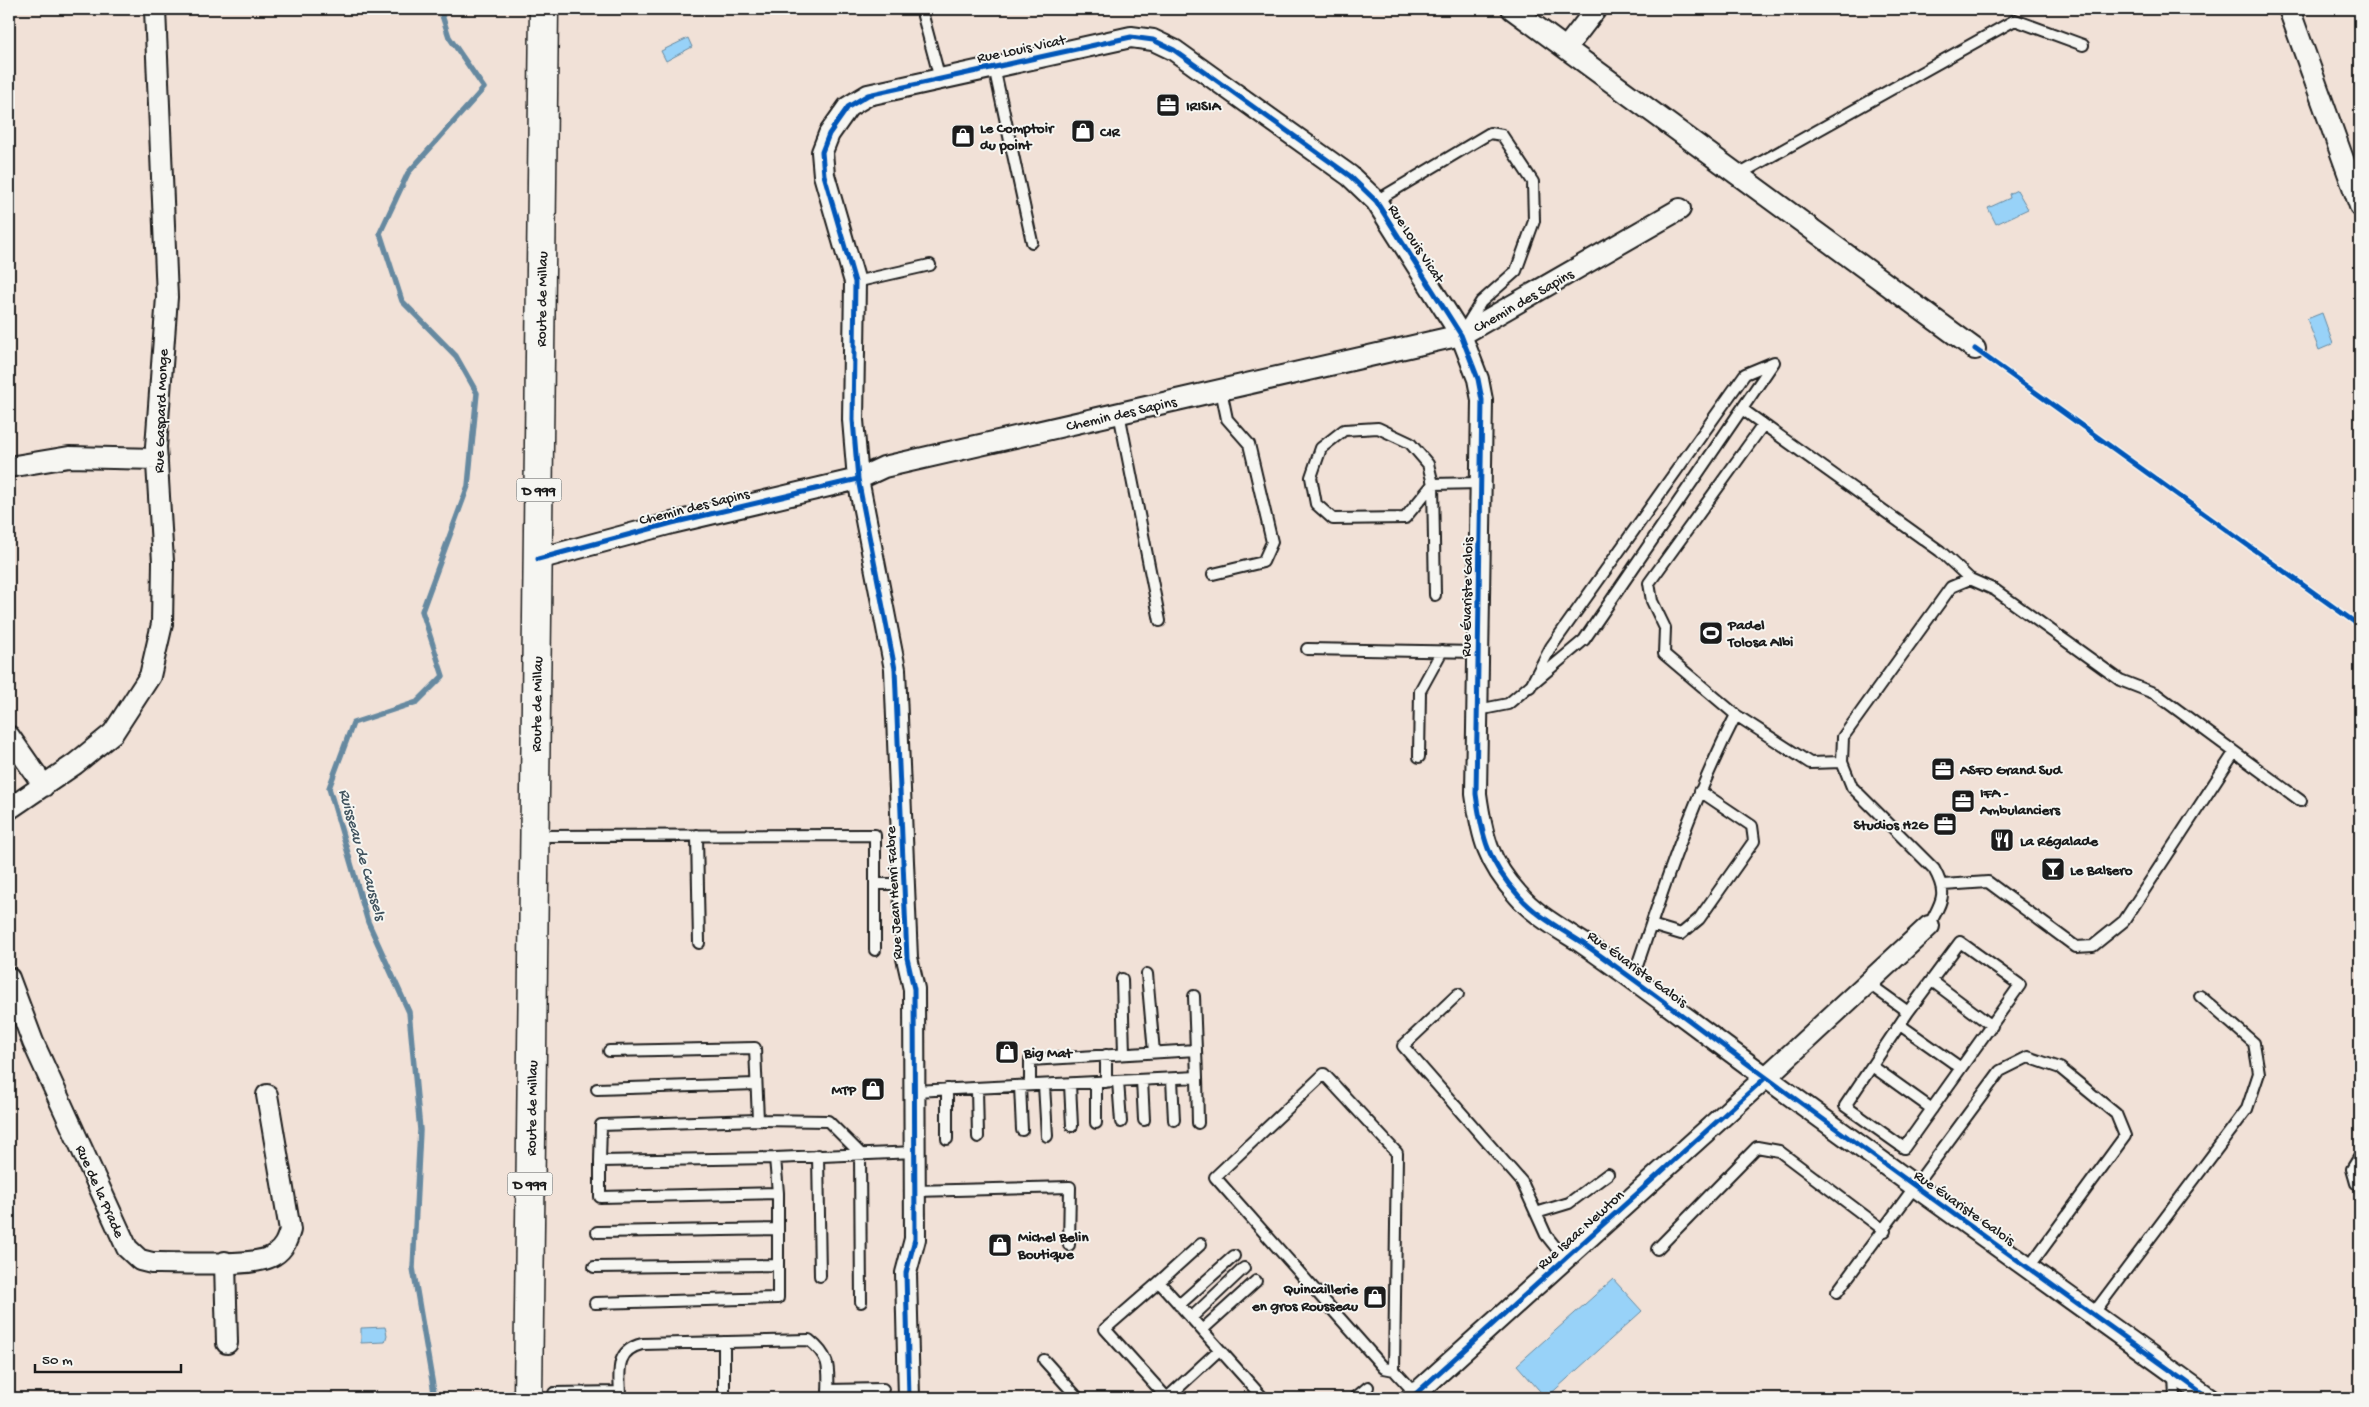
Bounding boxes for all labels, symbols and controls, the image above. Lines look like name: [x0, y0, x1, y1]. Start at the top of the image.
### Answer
street label: Rue Louis Vicat: [976, 31, 1069, 68]
office icon: IRISIA: [1155, 92, 1181, 118]
place label: IRISIA: [1186, 98, 1222, 116]
shop icon: CIR: [1070, 118, 1096, 144]
place label: Le Comptoir du point: [980, 120, 1055, 155]
shop icon: Le Comptoir du point: [950, 123, 976, 149]
place label: CIR: [1099, 124, 1121, 142]
street label: Rue Louis Vicat: [1383, 201, 1448, 288]
street label: Route de Millau: [533, 251, 553, 347]
street label: Chemin des Sapins: [1471, 266, 1578, 338]
street label: Rue Gaspard Monge: [151, 348, 173, 474]
street label: Chemin des Sapins: [1065, 393, 1179, 436]
road number: D 999: [516, 478, 562, 502]
street label: Chemin des Sapins: [638, 485, 752, 530]
street label: Rue Évariste Galois: [1458, 537, 1478, 657]
place label: Padel Tolosa Albi: [1727, 617, 1793, 652]
sports icon: Padel Tolosa Albi: [1698, 620, 1724, 646]
street label: Route de Millau: [528, 656, 548, 752]
office icon: ASFO Grand Sud: [1930, 756, 1956, 782]
place label: ASFO Grand Sud: [1959, 762, 2064, 780]
place label: IFA - Ambulanciers: [1979, 785, 2062, 820]
water label: Ruisseau de Caussels: [333, 787, 389, 925]
office icon: IFA - Ambulanciers: [1950, 788, 1976, 814]
office icon: Studios H2G: [1932, 811, 1958, 837]
place label: Studios H2G: [1854, 817, 1930, 835]
street label: Rue Jean Henri Fabre: [883, 826, 907, 960]
restaurant icon: La Régalade: [1989, 827, 2015, 853]
place label: La Régalade: [2020, 833, 2099, 851]
bar icon: Le Balsero: [2040, 856, 2066, 882]
place label: Le Balsero: [2070, 862, 2133, 880]
street label: Rue Évariste Galois: [1583, 927, 1691, 1012]
shop icon: Big Mat: [994, 1039, 1020, 1065]
place label: Big Mat: [1023, 1045, 1074, 1063]
street label: Route de Millau: [523, 1060, 543, 1156]
shop icon: MTP: [860, 1076, 886, 1102]
place label: MTP: [832, 1082, 857, 1100]
street label: Rue de la Prade: [71, 1143, 128, 1241]
street label: Rue Évariste Galois: [1910, 1167, 2018, 1251]
road number: D 999: [508, 1172, 552, 1196]
street label: Rue Isaac Newton: [1534, 1187, 1629, 1274]
place label: Michel Belin Boutique: [1017, 1229, 1089, 1264]
shop icon: Michel Belin Boutique: [987, 1232, 1013, 1258]
place label: Quincaillerie en gros Rousseau: [1251, 1281, 1359, 1316]
shop icon: Quincaillerie en gros Rousseau: [1362, 1284, 1388, 1310]
scale bar: [35, 1342, 181, 1374]
text: 50 m: [42, 1352, 73, 1370]

